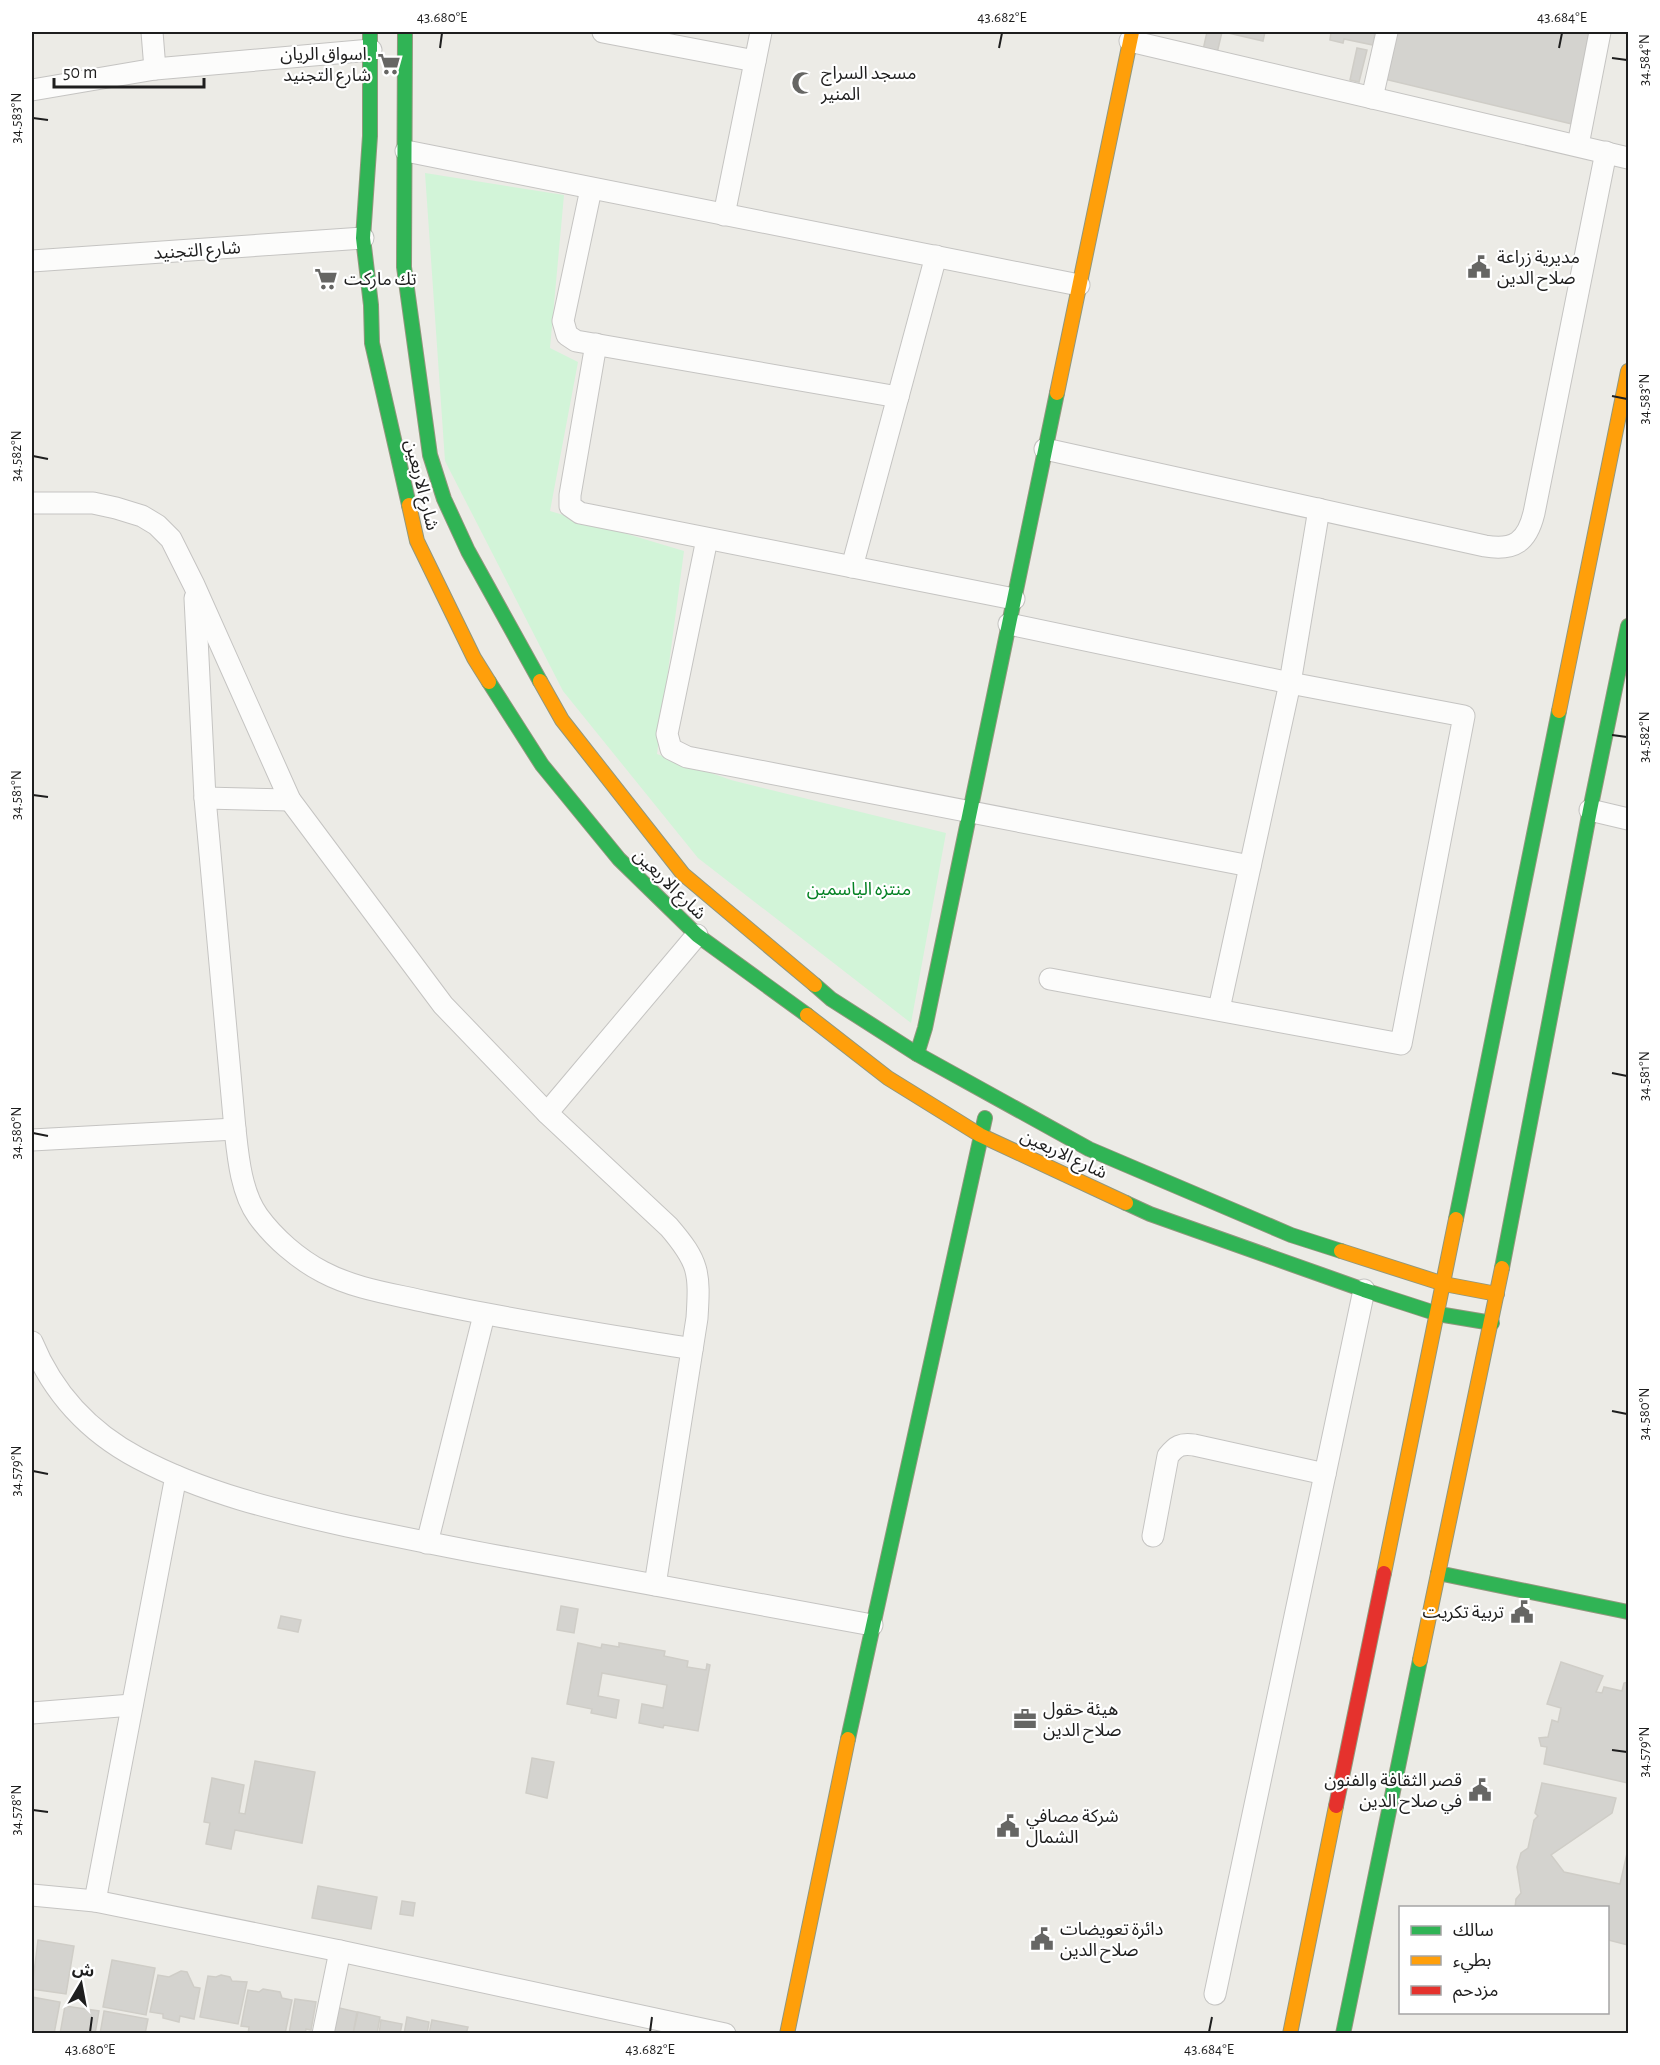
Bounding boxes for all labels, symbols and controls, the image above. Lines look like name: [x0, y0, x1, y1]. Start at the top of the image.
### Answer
text: 43.680°E: [417, 10, 467, 25]
text: 43.682°E: [977, 10, 1027, 25]
text: 43.684°E: [1537, 10, 1587, 25]
text: 34.584°N: [1637, 34, 1652, 86]
place label: اسواق الريان. شارع التجنيد: [280, 46, 371, 89]
scale bar: [54, 51, 204, 89]
supermarket icon: اسواق الريان. شارع التجنيد: [376, 51, 402, 77]
text: 50 m: [63, 64, 97, 82]
place label: مسجد السراج المنير: [820, 65, 917, 105]
mosque icon: مسجد السراج المنير: [790, 70, 816, 96]
text: 34.583°N: [9, 92, 24, 144]
street label: شارع التجنيد: [153, 239, 242, 267]
place label: مديرية زراعة صلاح الدين: [1497, 249, 1580, 291]
public building icon: مديرية زراعة صلاح الدين: [1466, 254, 1492, 280]
supermarket icon: تك ماركت: [313, 266, 339, 292]
place label: تك ماركت: [344, 271, 417, 290]
text: 34.583°N: [1637, 373, 1652, 425]
text: 34.582°N: [9, 430, 24, 482]
street label: شارع الاربعين: [397, 438, 441, 533]
text: 34.582°N: [1637, 711, 1652, 763]
text: 34.581°N: [9, 770, 24, 820]
street label: شارع الاربعين: [627, 846, 709, 926]
park label: منتزه الياسمين: [807, 881, 911, 900]
text: 34.581°N: [1637, 1051, 1652, 1101]
text: 34.580°N: [9, 1107, 24, 1159]
street label: شارع الاربعين: [1016, 1127, 1110, 1186]
text: 34.580°N: [1637, 1388, 1652, 1440]
text: 34.579°N: [9, 1445, 24, 1497]
public building icon: تربية تكريت: [1509, 1599, 1535, 1625]
place label: تربية تكريت: [1423, 1604, 1504, 1623]
place label: هيئة حقول صلاح الدين: [1043, 1701, 1122, 1743]
office icon: هيئة حقول صلاح الدين: [1012, 1706, 1038, 1732]
text: 34.579°N: [1637, 1726, 1652, 1778]
place label: قصر الثقافة والفنون في صلاح الدين: [1324, 1772, 1462, 1814]
public building icon: قصر الثقافة والفنون في صلاح الدين: [1467, 1777, 1493, 1803]
text: 34.578°N: [9, 1784, 24, 1836]
place label: شركة مصافي الشمال: [1026, 1808, 1119, 1848]
public building icon: شركة مصافي الشمال: [995, 1813, 1021, 1839]
legend: [1399, 1906, 1609, 2014]
place label: دائرة تعويضات صلاح الدين: [1060, 1921, 1163, 1963]
text: سالك: [1453, 1922, 1494, 1940]
public building icon: دائرة تعويضات صلاح الدين: [1029, 1926, 1055, 1952]
text: بطيء: [1453, 1952, 1491, 1973]
north arrow: [51, 1954, 111, 2014]
text: ش: [71, 1960, 96, 1981]
text: مزدحم: [1453, 1982, 1498, 2003]
text: 43.680°E: [65, 2042, 115, 2057]
text: 43.682°E: [625, 2042, 675, 2057]
text: 43.684°E: [1184, 2042, 1234, 2057]

